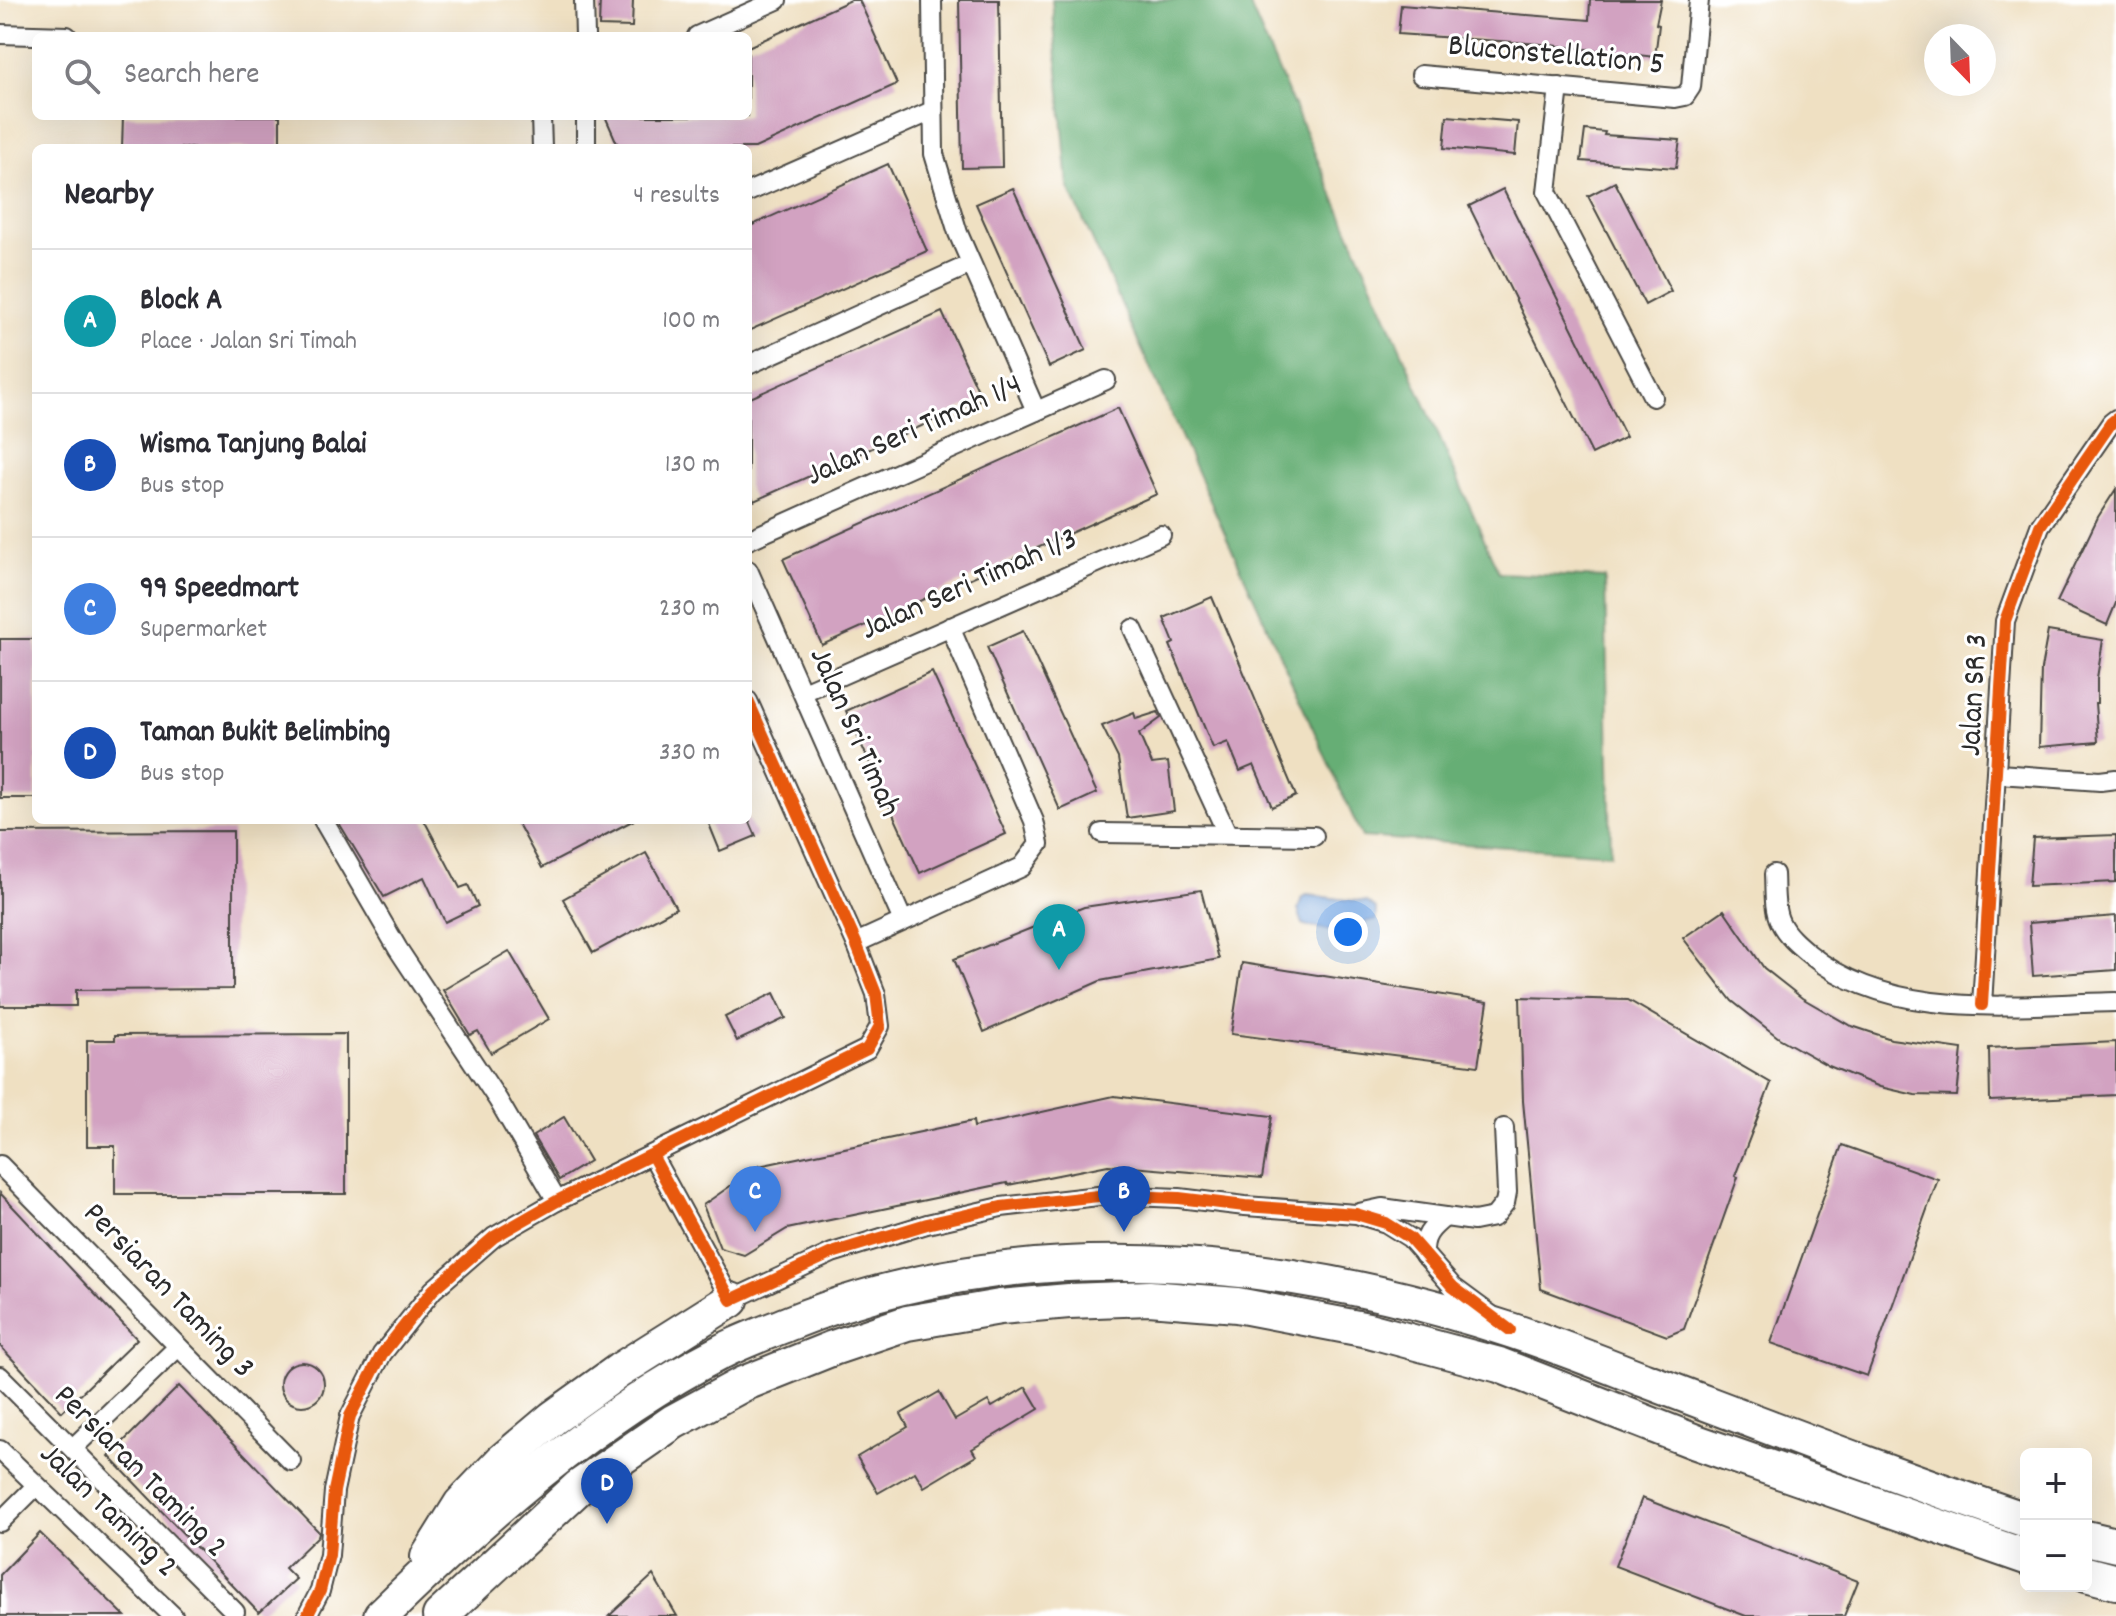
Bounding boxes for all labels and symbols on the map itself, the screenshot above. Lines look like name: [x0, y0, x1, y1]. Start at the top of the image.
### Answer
north arrow: [1924, 24, 1996, 96]
street label: Bluconstellation 5: [1446, 25, 1666, 89]
street label: Jalan Seri Timah 1/4: [800, 364, 1030, 500]
street label: Jalan Seri Timah 1/3: [854, 518, 1086, 654]
street label: Jalan SR 3: [1950, 633, 2002, 757]
street label: Jalan Sri Timah: [795, 641, 911, 825]
pin: A: [1033, 904, 1085, 970]
your location: [1328, 912, 1368, 952]
pin: C: [729, 1166, 781, 1232]
pin: B: [1098, 1166, 1150, 1232]
street label: Persiaran Taming 3: [71, 1193, 263, 1391]
street label: Persiaran Taming 2: [42, 1376, 236, 1570]
street label: Jalan Taming 2: [27, 1434, 187, 1590]
pin: D: [581, 1458, 633, 1524]

